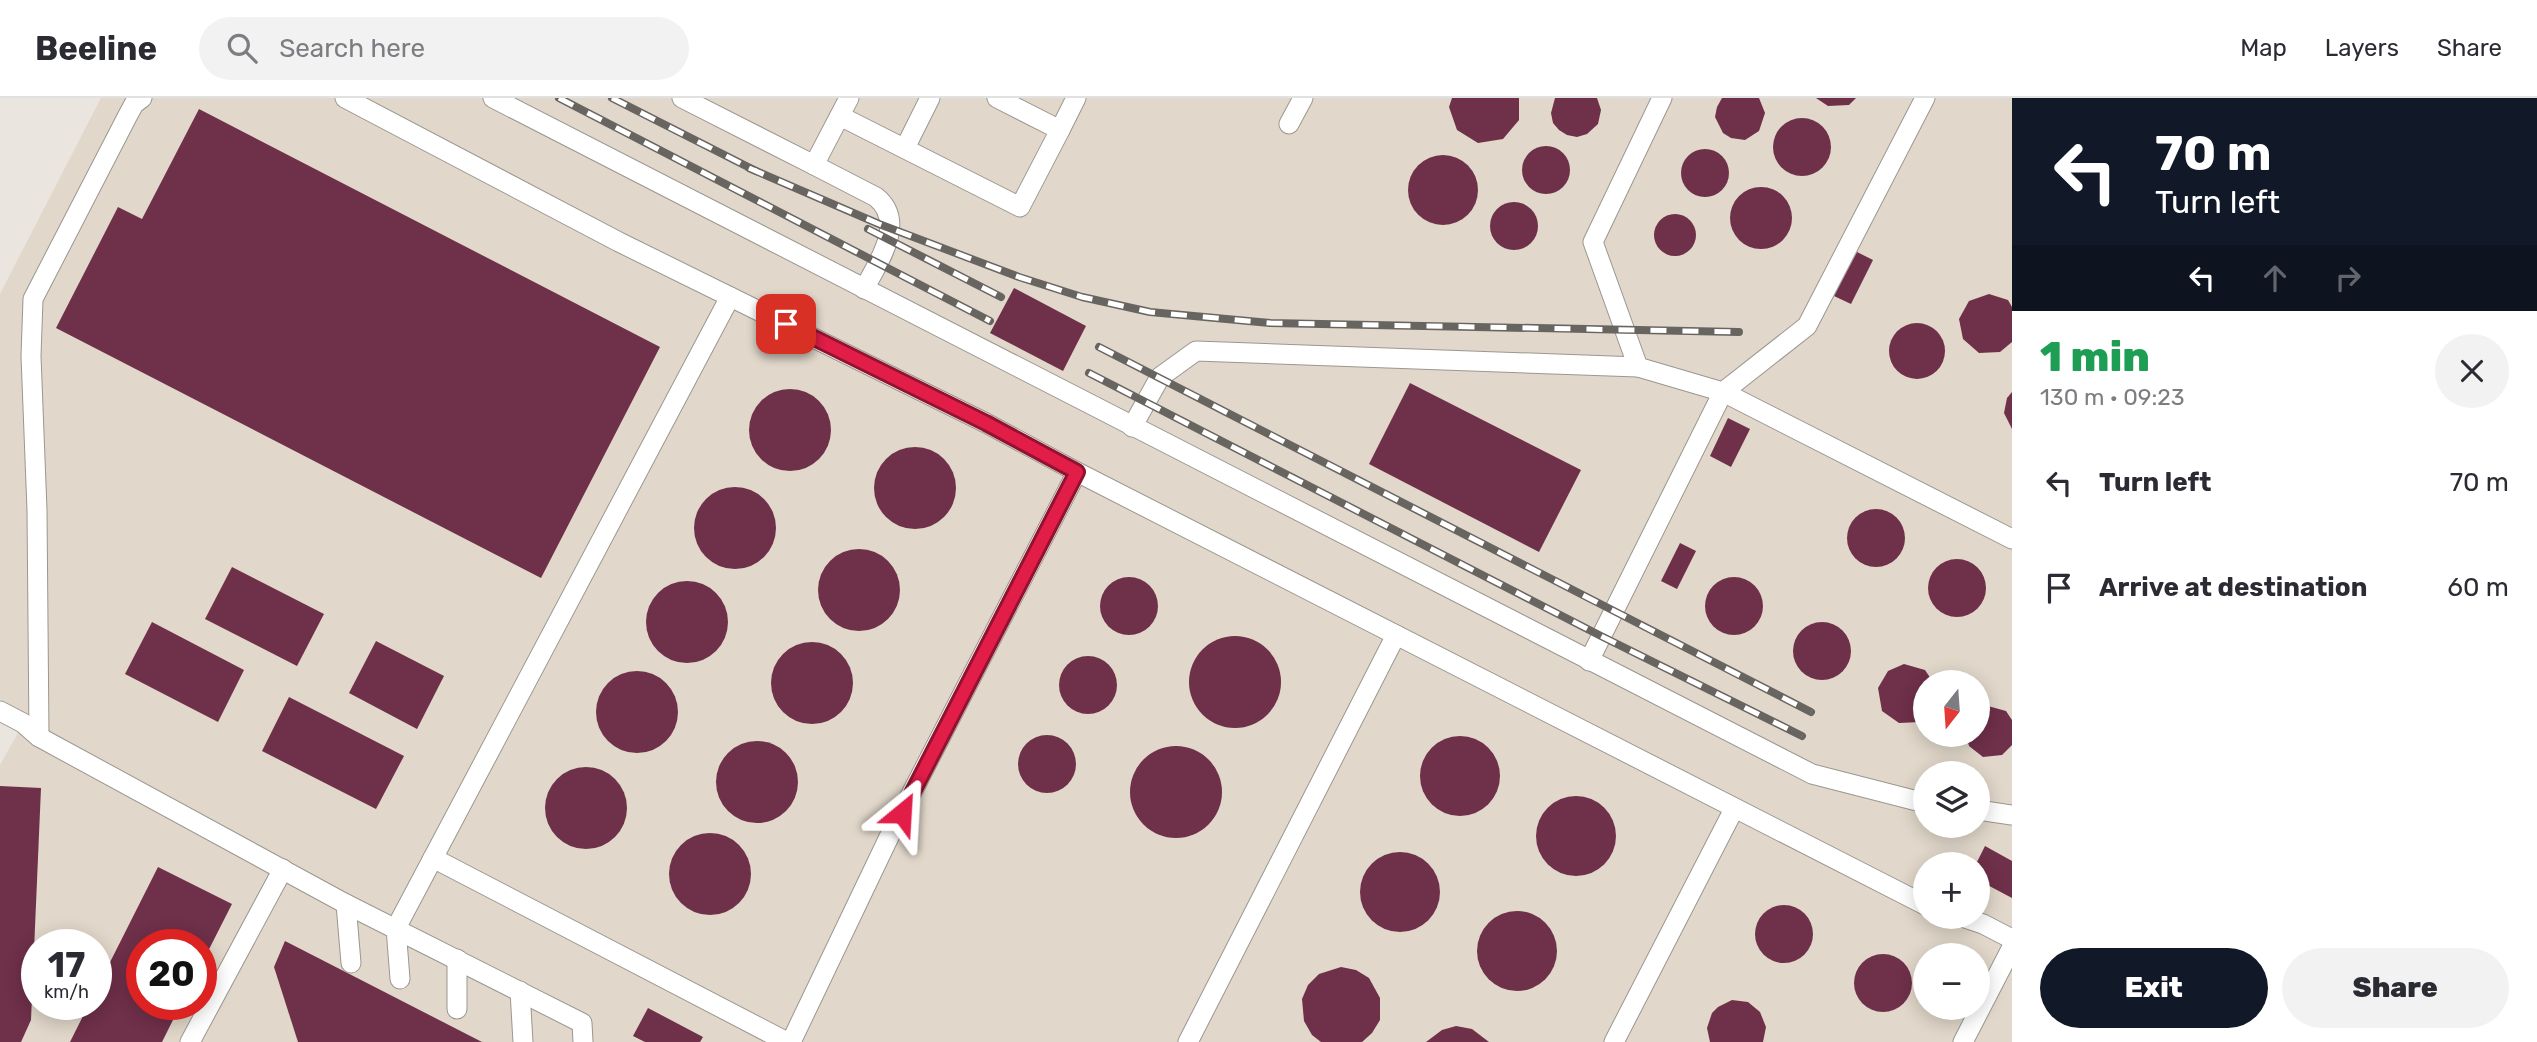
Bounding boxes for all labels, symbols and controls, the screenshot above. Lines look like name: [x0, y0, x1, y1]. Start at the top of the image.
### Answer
search box: [199, 17, 689, 80]
text: Beeline: [35, 29, 157, 68]
icon: search: [223, 29, 261, 67]
text: Search here: [279, 33, 425, 64]
text: Map: [2240, 34, 2287, 62]
text: Layers: [2325, 34, 2399, 62]
text: Share: [2437, 34, 2502, 62]
text: 70 m: [2155, 124, 2272, 182]
icon: left: [2040, 126, 2131, 217]
text: Turn left: [2155, 183, 2280, 221]
icon: left: [2183, 259, 2221, 297]
icon: ahead: [2256, 259, 2294, 297]
icon: right: [2329, 259, 2367, 297]
pin: [756, 294, 816, 354]
icon: arrive: [767, 305, 805, 343]
text: 1 min: [2040, 332, 2150, 382]
button: close: [2435, 334, 2509, 408]
text: 130 m · 09:23: [2040, 383, 2185, 411]
icon: left: [2040, 464, 2078, 502]
text: Turn left: [2099, 467, 2211, 498]
text: 70 m: [2450, 467, 2509, 498]
icon: arrive: [2040, 569, 2078, 607]
text: Arrive at destination: [2099, 572, 2367, 603]
text: 60 m: [2447, 572, 2509, 603]
north arrow: [1913, 670, 1990, 747]
map controls: [1913, 670, 1990, 1020]
button: layers: [1913, 761, 1990, 838]
position arrow: [865, 776, 939, 850]
button: +: [1913, 852, 1990, 929]
speed limit sign: 20: [126, 929, 217, 1020]
button: −: [1913, 943, 1990, 1020]
text: 17: [48, 944, 85, 986]
button: Exit: [2040, 948, 2268, 1028]
button: Share: [2282, 948, 2509, 1028]
text: km/h: [44, 981, 89, 1003]

